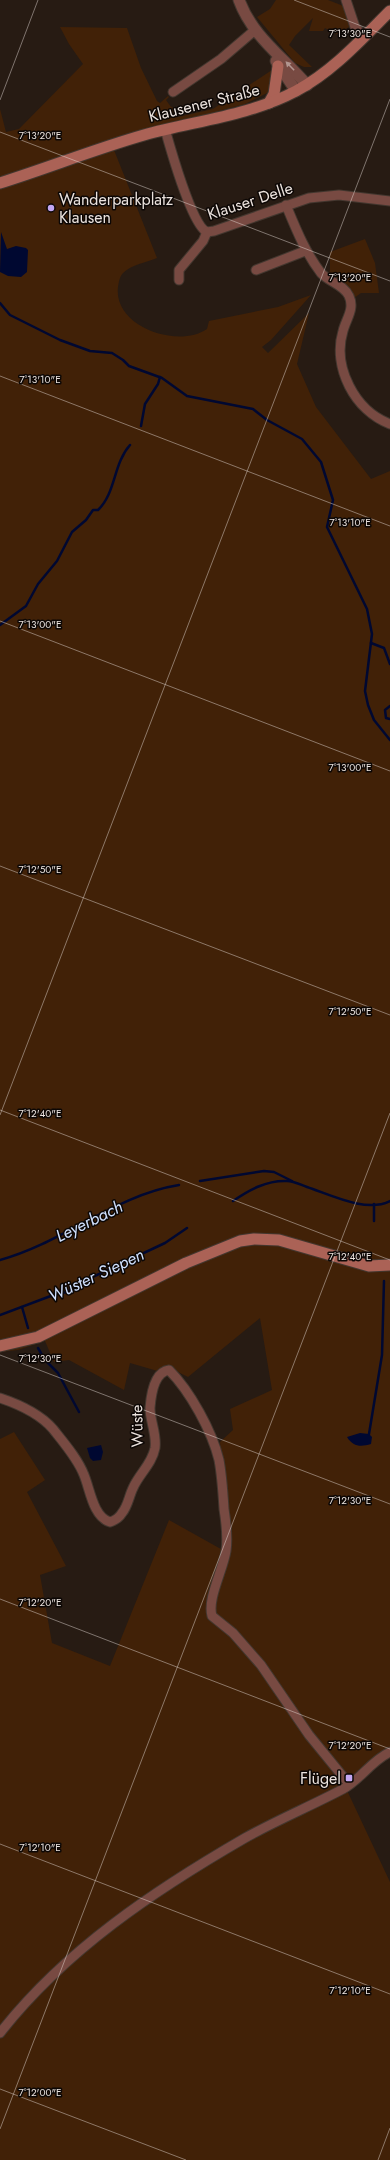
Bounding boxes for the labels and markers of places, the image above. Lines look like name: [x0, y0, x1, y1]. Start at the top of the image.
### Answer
place label: Wanderparkplatz Klausen: [59, 188, 174, 229]
marker: Wanderparkplatz Klausen: [46, 203, 56, 213]
place label: Flügel: [300, 1767, 341, 1790]
marker: Flügel: [344, 1773, 354, 1783]

